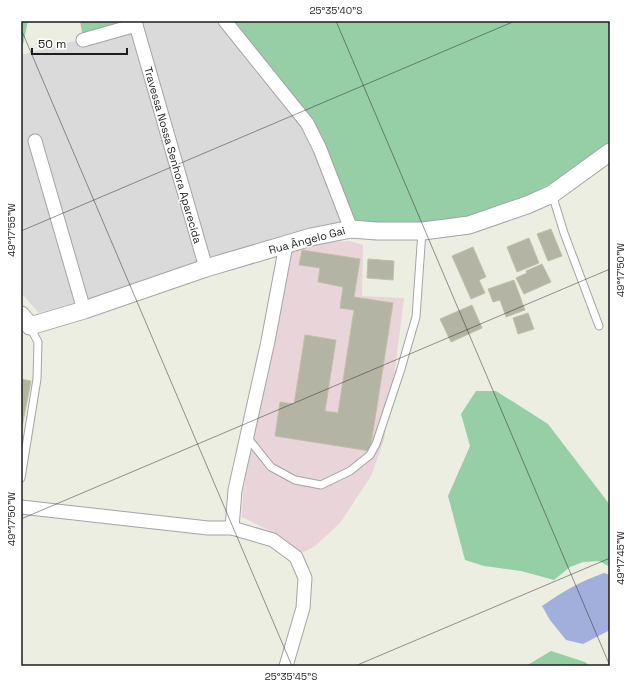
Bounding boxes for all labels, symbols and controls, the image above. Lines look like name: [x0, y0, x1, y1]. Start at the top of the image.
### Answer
text: 25°35'40"S: [310, 4, 363, 17]
scale bar: [32, 30, 127, 56]
text: 50 m: [38, 36, 66, 52]
street label: Travessa Nossa Senhora Aparecida: [141, 65, 205, 246]
text: 49°17'55"W: [5, 203, 18, 257]
street label: Rua Ângelo Gai: [267, 223, 347, 257]
text: 49°17'50"W: [614, 243, 627, 297]
text: 49°17'50"W: [5, 492, 18, 546]
text: 49°17'45"W: [614, 531, 627, 585]
text: 25°35'45"S: [265, 670, 317, 683]

